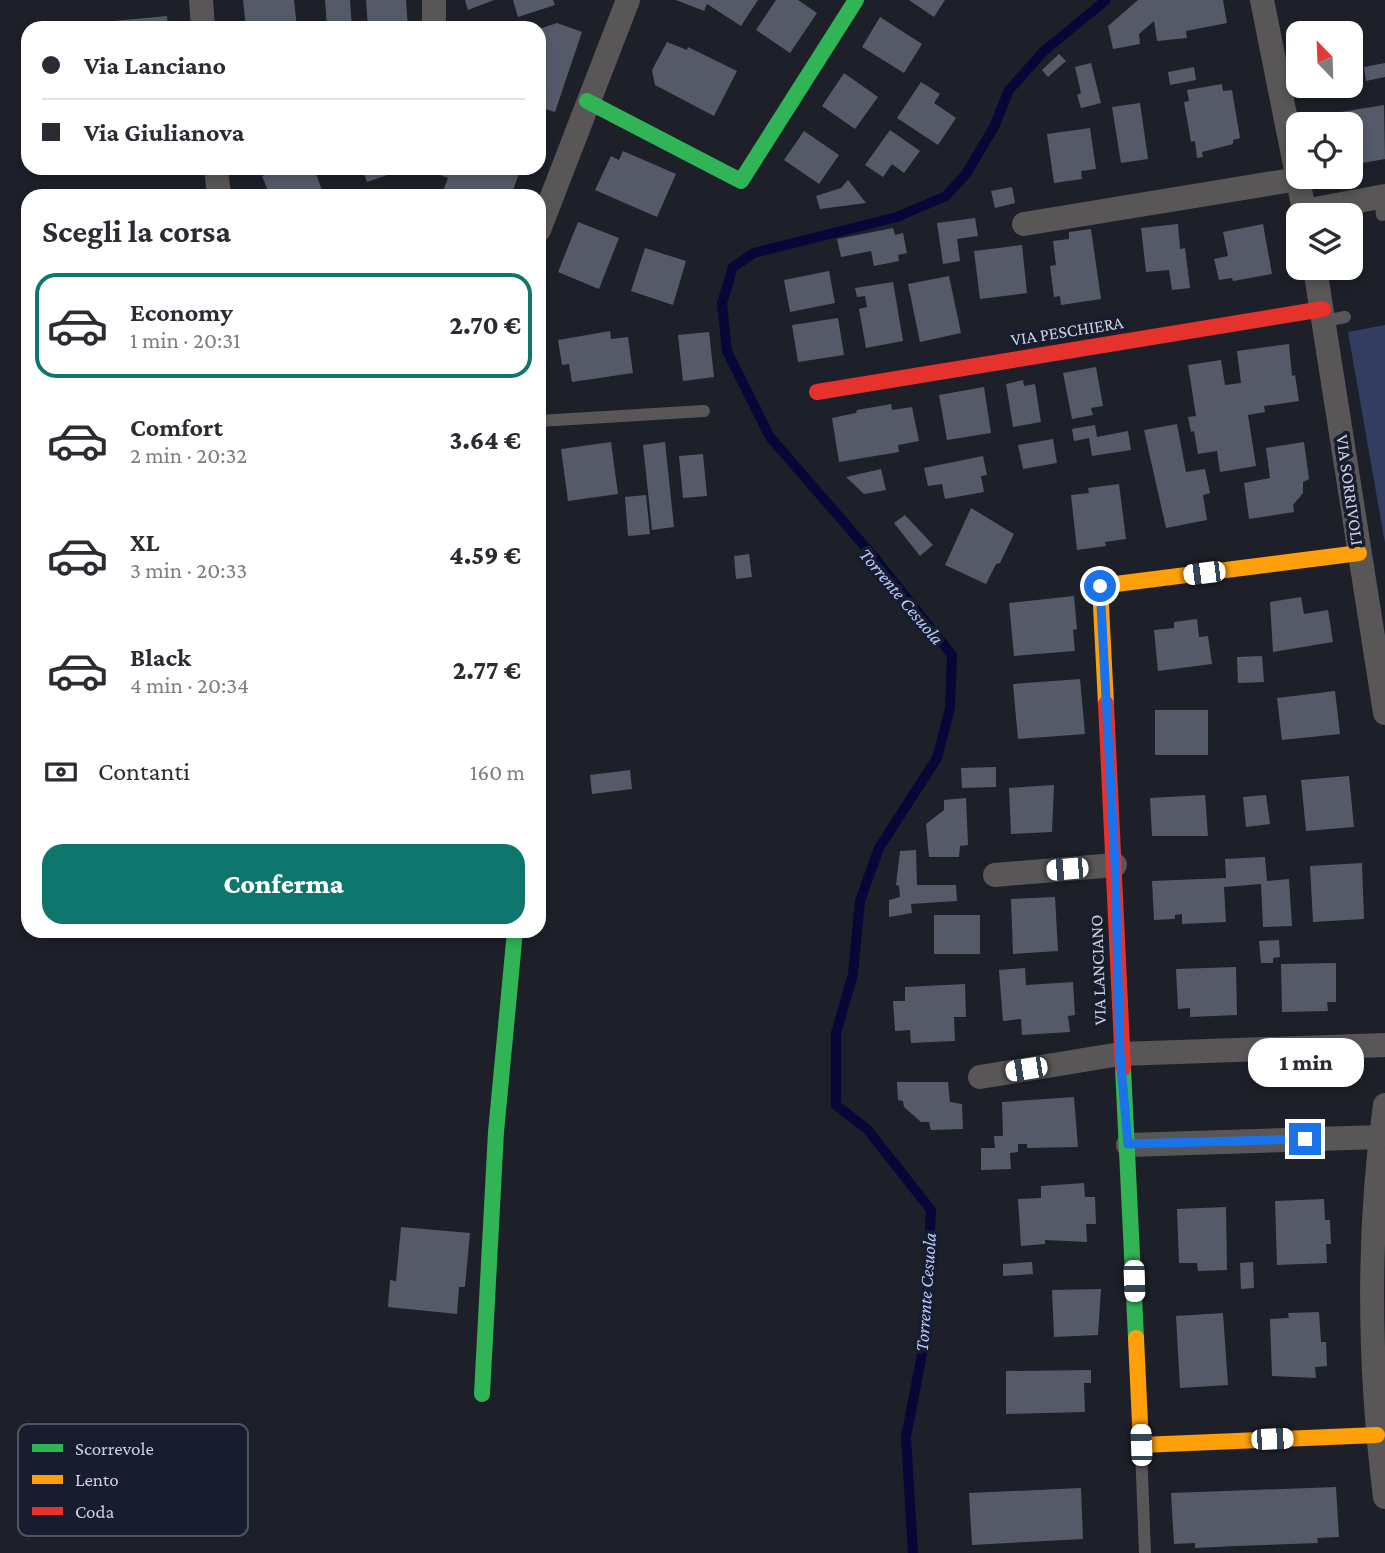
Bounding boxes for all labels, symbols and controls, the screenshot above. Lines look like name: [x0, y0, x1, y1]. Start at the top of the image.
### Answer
north arrow: [1286, 21, 1363, 98]
map controls: [1286, 21, 1363, 280]
text: Via Lanciano: [84, 51, 226, 80]
button: locate: [1286, 112, 1363, 189]
text: Via Giulianova: [84, 118, 244, 147]
button: layers: [1286, 203, 1363, 280]
text: Scegli la corsa: [42, 213, 231, 249]
icon: car: [46, 294, 109, 357]
text: Economy: [130, 298, 233, 327]
text: 2.70 €: [449, 311, 521, 340]
street label: VIA PESCHIERA: [1009, 312, 1126, 350]
text: 1 min · 20:31: [130, 327, 241, 353]
icon: car: [46, 409, 109, 472]
text: Comfort: [130, 413, 223, 442]
text: 3.64 €: [450, 426, 521, 455]
street label: VIA SORRIVOLI: [1332, 433, 1368, 547]
text: 2 min · 20:32: [130, 442, 247, 468]
icon: car: [46, 524, 109, 587]
text: XL: [130, 528, 159, 557]
text: 4.59 €: [449, 541, 521, 570]
water label: Torrente Cesuola: [855, 544, 948, 649]
text: 3 min · 20:33: [130, 557, 247, 583]
car: [1182, 560, 1227, 586]
route start: [1084, 570, 1116, 602]
icon: car: [46, 639, 109, 702]
text: Black: [130, 643, 191, 672]
text: 2.77 €: [453, 656, 521, 685]
text: 4 min · 20:34: [130, 672, 249, 698]
icon: cash: [42, 753, 80, 791]
text: Contanti: [98, 757, 190, 786]
text: 160 m: [470, 759, 525, 785]
button: Conferma: [42, 844, 525, 924]
car: [1046, 857, 1089, 881]
street label: VIA LANCIANO: [1086, 914, 1110, 1026]
callout: 1 min: [1247, 1038, 1363, 1086]
text: 1 min: [1279, 1049, 1333, 1075]
car: [1004, 1055, 1049, 1083]
route end: [1289, 1123, 1321, 1155]
water label: Torrente Cesuola: [911, 1232, 940, 1352]
car: [1123, 1260, 1146, 1302]
legend: [18, 1424, 248, 1536]
car: [1130, 1424, 1153, 1466]
car: [1251, 1428, 1294, 1450]
text: Scorrevole: [75, 1438, 154, 1459]
text: Lento: [75, 1469, 119, 1490]
text: Coda: [75, 1501, 115, 1522]

